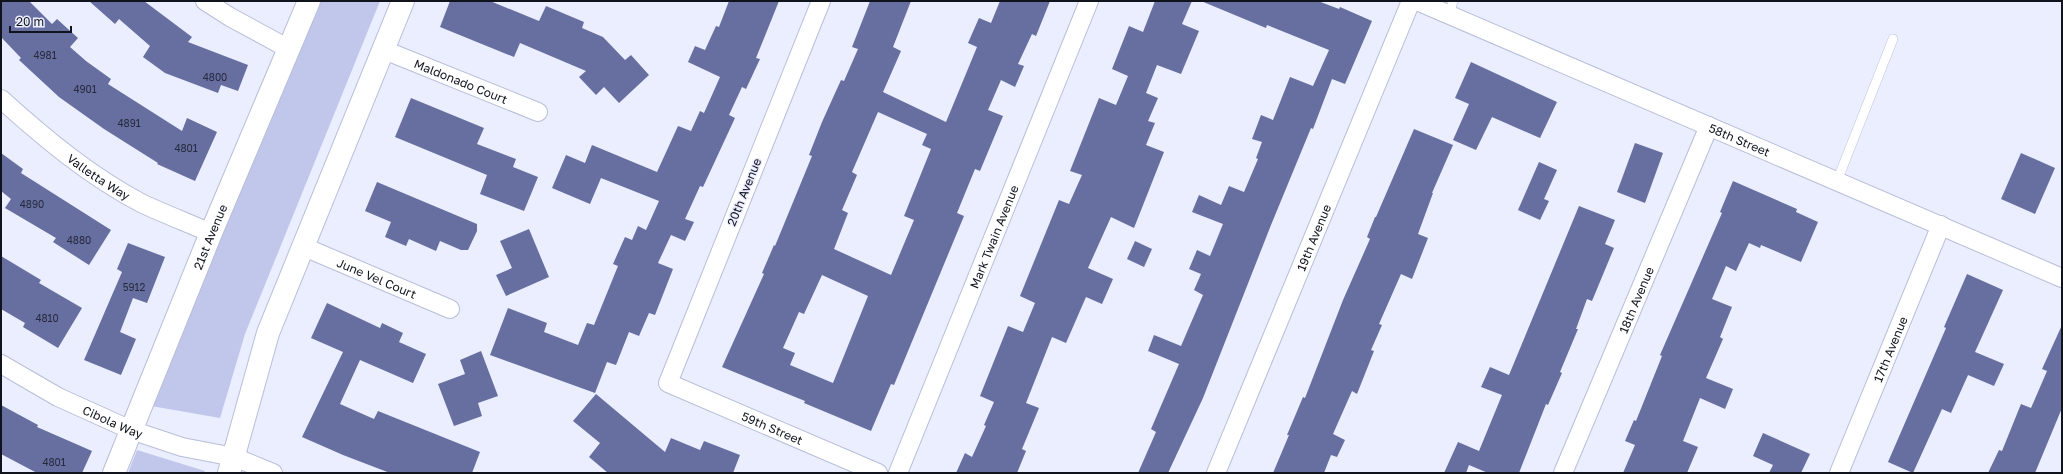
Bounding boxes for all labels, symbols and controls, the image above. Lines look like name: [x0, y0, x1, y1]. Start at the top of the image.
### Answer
scale bar: [10, 8, 71, 34]
text: 20 m: [16, 14, 44, 29]
house number: 4981: [33, 49, 57, 61]
street label: Maldonado Court: [412, 55, 510, 107]
house number: 4800: [203, 71, 227, 83]
house number: 4901: [73, 83, 97, 95]
house number: 4891: [117, 117, 141, 129]
street label: 58th Street: [1707, 120, 1773, 159]
house number: 4801: [174, 142, 198, 154]
street label: Valletta Way: [64, 150, 133, 203]
street label: 20th Avenue: [724, 156, 764, 228]
street label: Mark Twain Avenue: [966, 183, 1021, 291]
house number: 4890: [20, 198, 44, 210]
street label: 21st Avenue: [190, 202, 230, 272]
street label: 19th Avenue: [1293, 202, 1334, 273]
house number: 4880: [67, 234, 91, 246]
street label: June Vel Court: [335, 254, 419, 301]
street label: 18th Avenue: [1615, 264, 1657, 335]
house number: 5912: [123, 281, 145, 293]
house number: 4810: [35, 312, 59, 324]
street label: 17th Avenue: [1870, 314, 1910, 384]
street label: Cibola Way: [81, 402, 145, 441]
street label: 59th Street: [739, 408, 805, 447]
house number: 4801: [42, 456, 66, 468]

